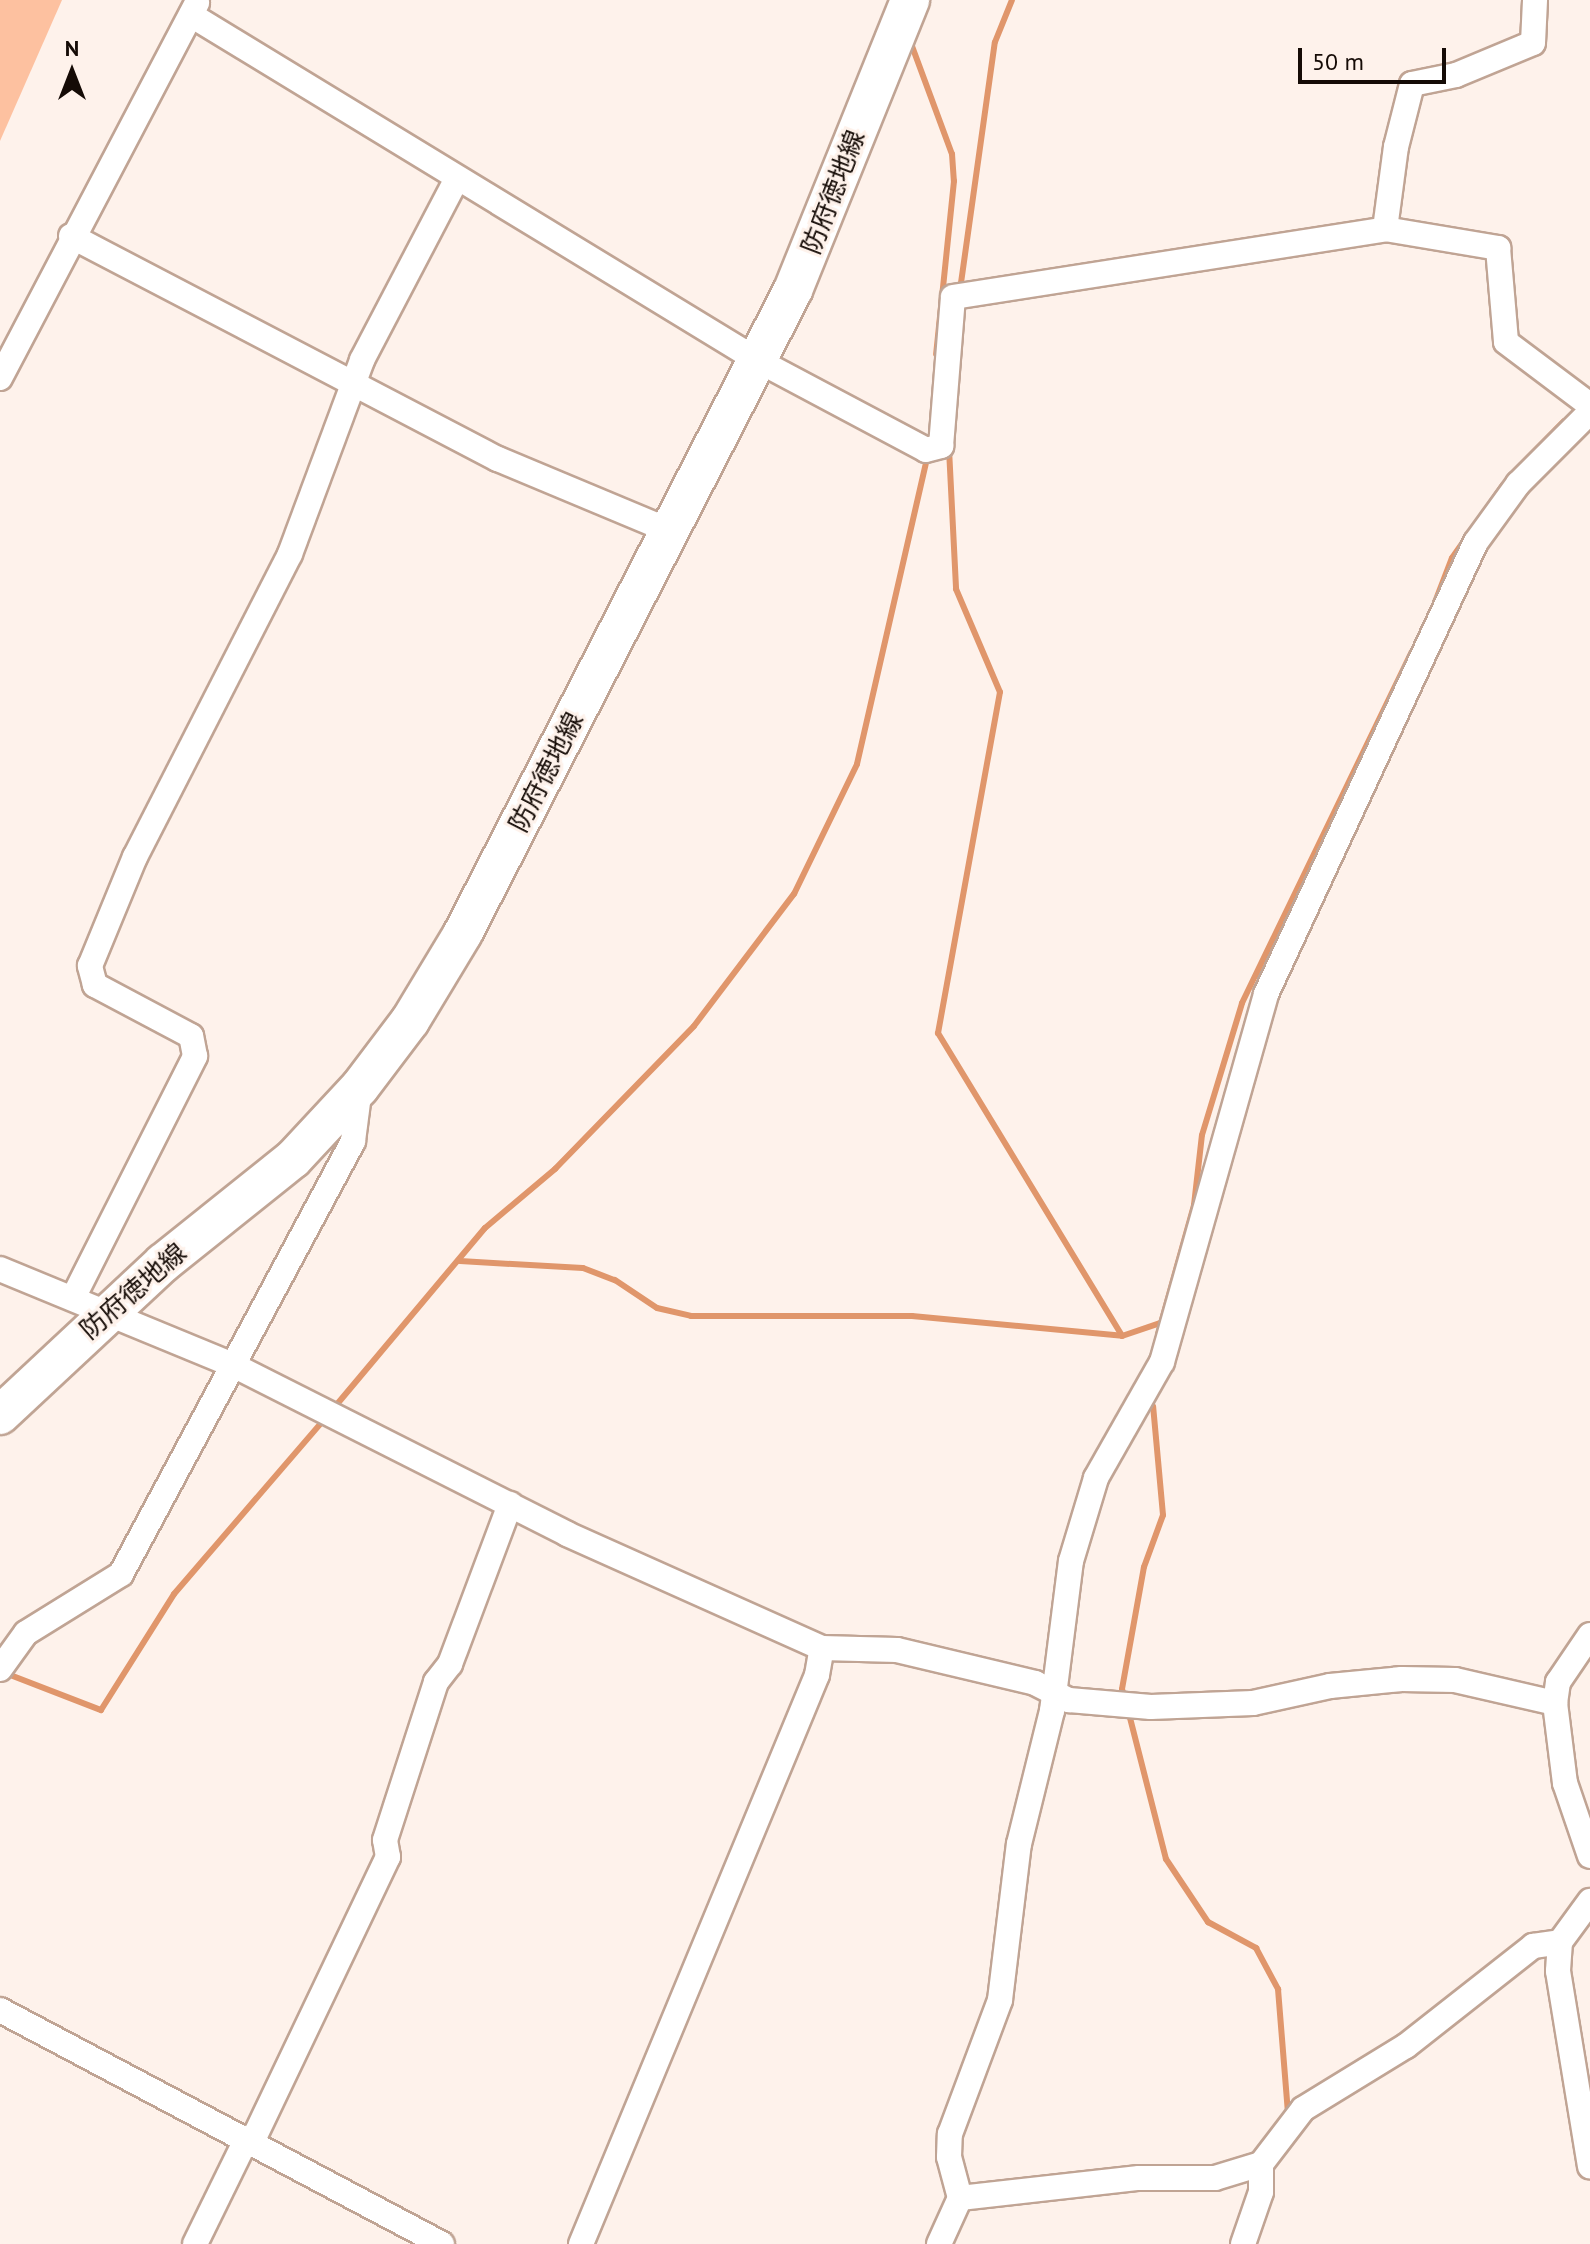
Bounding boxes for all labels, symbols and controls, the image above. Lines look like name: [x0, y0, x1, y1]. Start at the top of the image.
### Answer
north arrow: [32, 32, 112, 112]
scale bar: [1302, 32, 1450, 82]
text: N: [65, 34, 79, 62]
text: 50 m: [1312, 46, 1364, 77]
street label: 防府徳地線: [795, 126, 871, 258]
street label: 防府徳地線: [503, 707, 589, 837]
street label: 防府徳地線: [74, 1237, 192, 1345]

